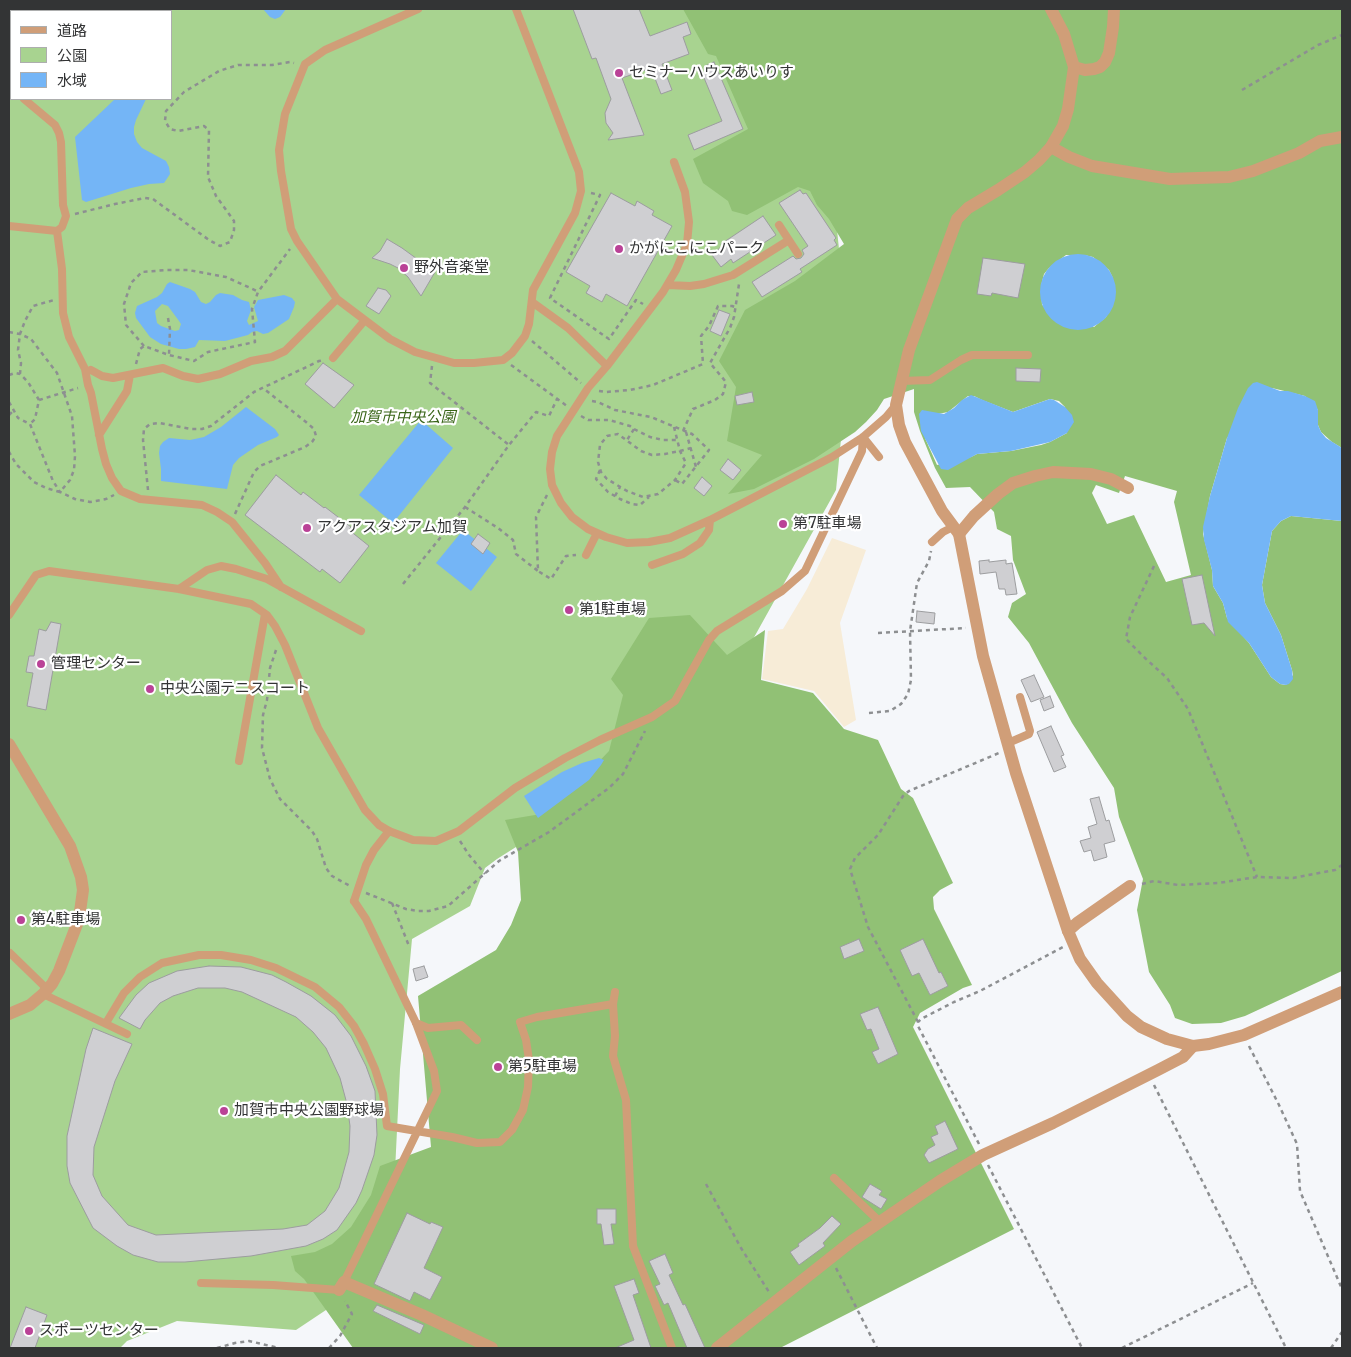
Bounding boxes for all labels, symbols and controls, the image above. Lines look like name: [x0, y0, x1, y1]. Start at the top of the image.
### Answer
legend: [10, 10, 172, 100]
text: 道路: [57, 21, 87, 40]
text: 公園: [57, 46, 87, 65]
place label: セミナーハウスあいりす: [629, 64, 794, 82]
marker: セミナーハウスあいりす: [613, 67, 625, 79]
text: 水域: [57, 71, 87, 90]
place label: かがにこにこパーク: [629, 240, 764, 258]
marker: かがにこにこパーク: [613, 243, 625, 255]
place label: 野外音楽堂: [414, 259, 489, 277]
marker: 野外音楽堂: [398, 262, 410, 274]
park label: 加賀市中央公園: [351, 409, 455, 427]
place label: 第7駐車場: [793, 515, 862, 533]
marker: 第7駐車場: [777, 518, 789, 530]
place label: アクアスタジアム加賀: [317, 519, 467, 537]
marker: アクアスタジアム加賀: [301, 522, 313, 534]
place label: 第1駐車場: [579, 601, 646, 619]
marker: 第1駐車場: [563, 604, 575, 616]
place label: 管理センター: [51, 655, 141, 673]
marker: 管理センター: [35, 658, 47, 670]
place label: 中央公園テニスコート: [160, 680, 310, 698]
marker: 中央公園テニスコート: [144, 683, 156, 695]
place label: 第4駐車場: [31, 911, 100, 929]
marker: 第4駐車場: [15, 914, 27, 926]
place label: 第5駐車場: [508, 1058, 577, 1076]
marker: 第5駐車場: [492, 1061, 504, 1073]
place label: 加賀市中央公園野球場: [234, 1102, 384, 1120]
marker: 加賀市中央公園野球場: [218, 1105, 230, 1117]
place label: スポーツセンター: [39, 1322, 159, 1340]
marker: スポーツセンター: [23, 1325, 35, 1337]

